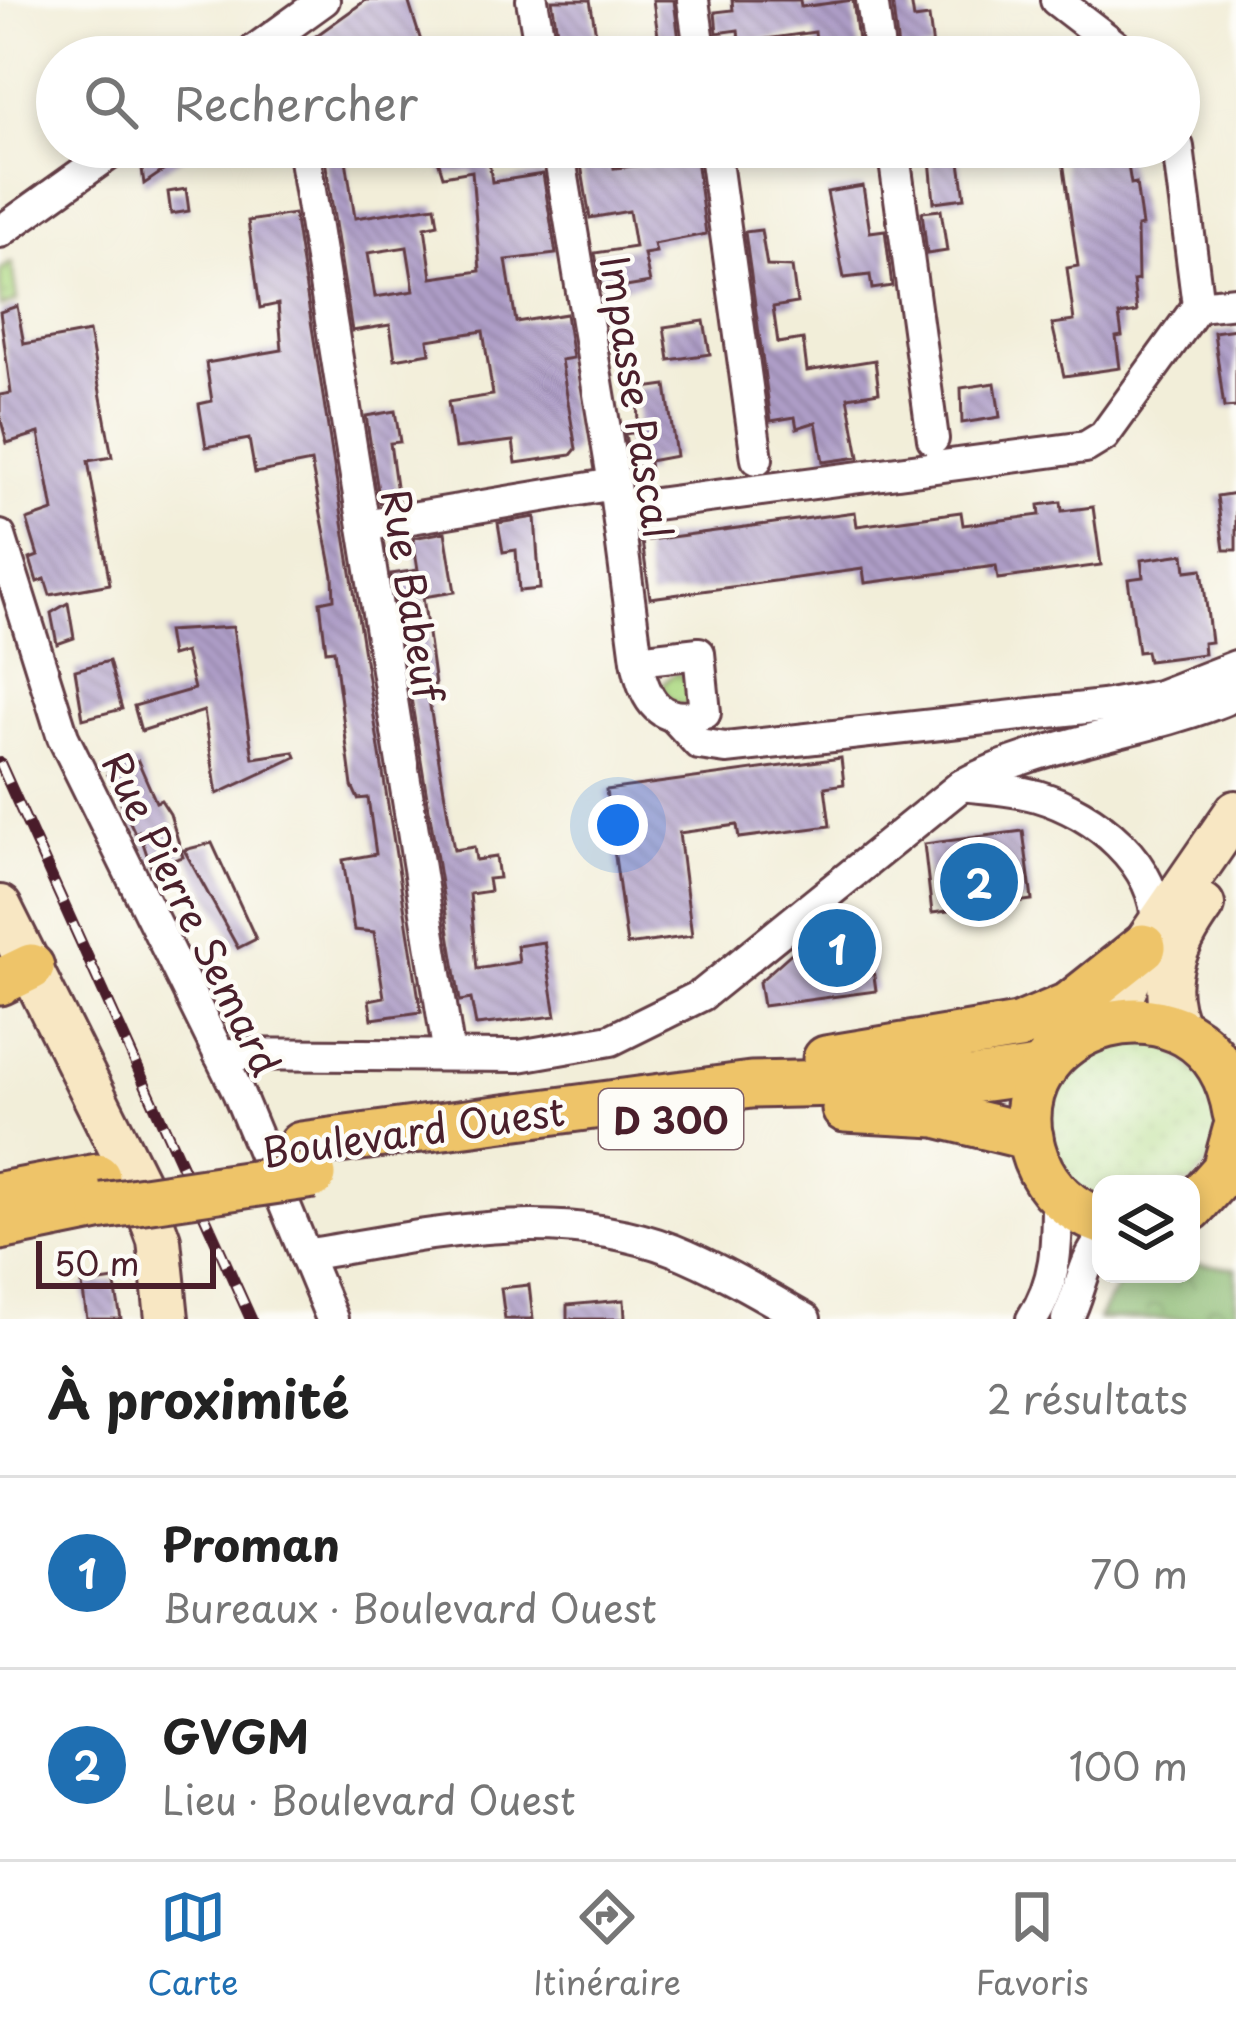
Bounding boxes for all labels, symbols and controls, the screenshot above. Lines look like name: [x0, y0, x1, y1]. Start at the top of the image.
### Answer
search box: [36, 36, 1200, 168]
text: Rechercher: [174, 68, 418, 136]
icon: search: [78, 69, 144, 135]
street label: Impasse Pascal: [587, 252, 689, 542]
street label: Rue Babeuf: [368, 485, 460, 708]
street label: Rue Pierre Semard: [89, 741, 297, 1085]
your location: [588, 795, 648, 855]
pin: 2: [940, 837, 1018, 927]
pin: 1: [798, 903, 876, 993]
street label: Boulevard Ouest: [258, 1080, 568, 1180]
road number: D 300: [599, 1089, 743, 1149]
map controls: [1092, 1175, 1200, 1283]
button: layers: [1092, 1175, 1200, 1283]
scale bar: [36, 1235, 216, 1288]
text: 50 m: [54, 1237, 140, 1287]
text: À proximité: [48, 1359, 349, 1436]
text: 2 résultats: [987, 1368, 1188, 1427]
text: Proman: [162, 1509, 340, 1577]
text: 1: [78, 1543, 96, 1602]
text: 70 m: [1090, 1543, 1188, 1602]
text: Bureaux · Boulevard Ouest: [162, 1577, 657, 1636]
text: GVGM: [162, 1701, 309, 1769]
text: 2: [73, 1735, 101, 1794]
text: 100 m: [1069, 1735, 1188, 1794]
text: Lieu · Boulevard Ouest: [162, 1769, 575, 1828]
tab: Carte: [147, 1884, 239, 2006]
tab: Itinéraire: [533, 1884, 681, 2006]
tab: Favoris: [975, 1884, 1089, 2006]

